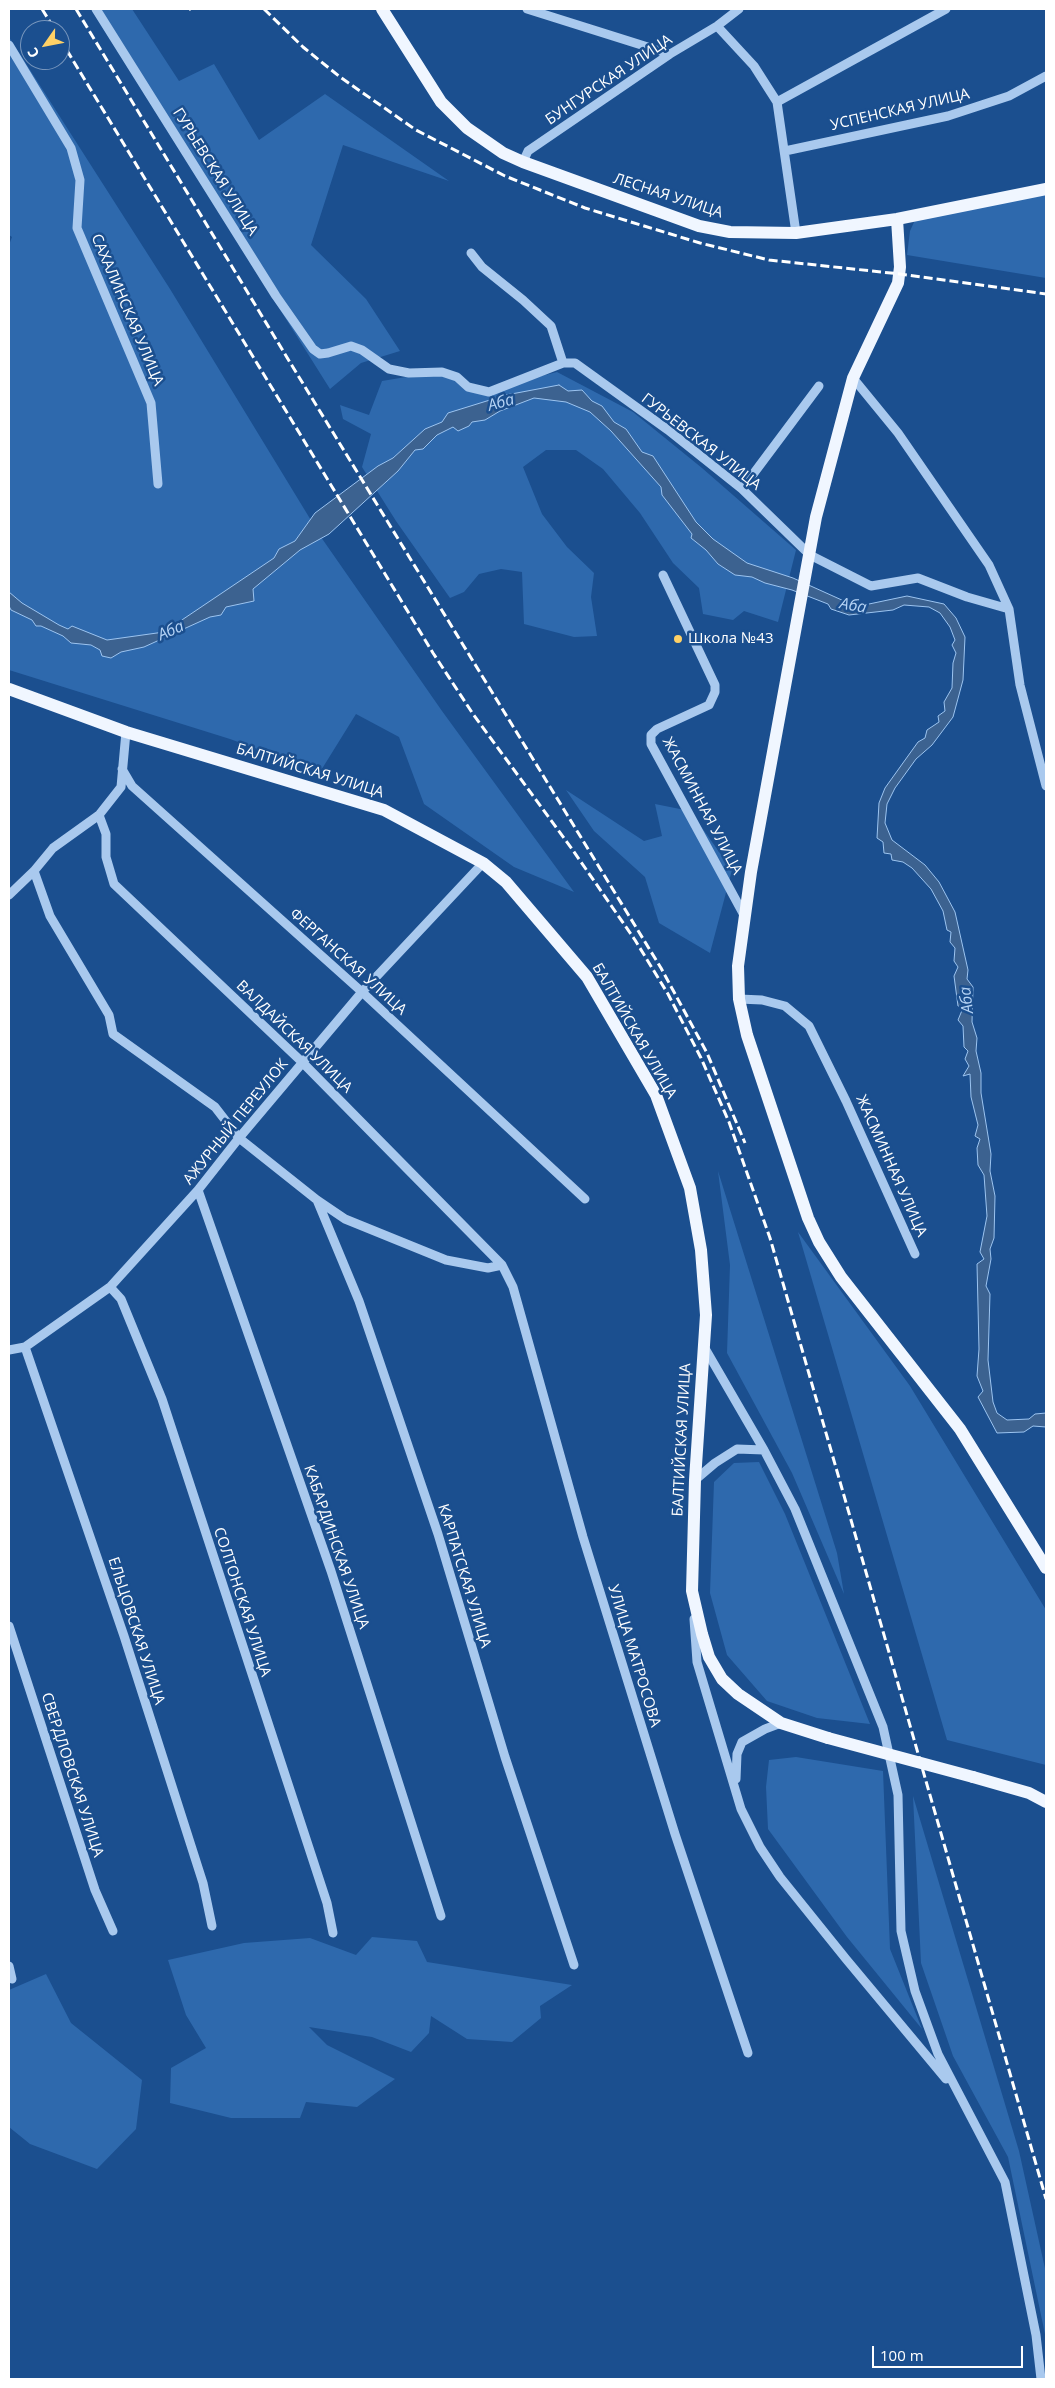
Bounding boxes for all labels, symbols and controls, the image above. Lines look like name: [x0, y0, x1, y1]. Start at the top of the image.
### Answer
north arrow: [20, 20, 70, 70]
street label: БУНГУРСКАЯ УЛИЦА: [542, 31, 676, 129]
text: С: [22, 44, 43, 62]
street label: УСПЕНСКАЯ УЛИЦА: [829, 85, 971, 135]
street label: ГУРЬЕВСКАЯ УЛИЦА: [168, 105, 262, 239]
street label: ЛЕСНАЯ УЛИЦА: [611, 170, 725, 222]
street label: САХАЛИНСКАЯ УЛИЦА: [87, 231, 167, 389]
water label: Аба: [486, 390, 516, 416]
street label: ГУРЬЕВСКАЯ УЛИЦА: [638, 390, 764, 494]
water label: Аба: [838, 594, 868, 618]
water label: Аба: [155, 617, 187, 645]
place label: Школа №43: [688, 630, 773, 648]
marker: Школа №43: [672, 633, 684, 645]
street label: ЖАСМИННАЯ УЛИЦА: [658, 734, 746, 878]
street label: БАЛТИЙСКАЯ УЛИЦА: [234, 740, 386, 802]
street label: ФЕРГАНСКАЯ УЛИЦА: [286, 905, 410, 1019]
street label: БАЛТИЙСКАЯ УЛИЦА: [588, 960, 680, 1102]
street label: ВАЛДАЙСКАЯ УЛИЦА: [232, 977, 356, 1097]
water label: Аба: [956, 986, 978, 1014]
street label: АЖУРНЫЙ ПЕРЕУЛОК: [180, 1055, 292, 1189]
street label: ЖАСМИННАЯ УЛИЦА: [852, 1092, 930, 1240]
street label: БАЛТИЙСКАЯ УЛИЦА: [669, 1363, 695, 1517]
street label: КАБАРДИНСКАЯ УЛИЦА: [299, 1463, 373, 1631]
street label: КАРПАТСКАЯ УЛИЦА: [434, 1502, 494, 1650]
street label: СОЛТОНСКАЯ УЛИЦА: [209, 1525, 275, 1679]
street label: ЕЛЬЦОВСКАЯ УЛИЦА: [104, 1555, 168, 1707]
street label: УЛИЦА МАТРОСОВА: [604, 1583, 664, 1729]
street label: СВЕРДЛОВСКАЯ УЛИЦА: [37, 1690, 107, 1860]
scale bar: [875, 2336, 1026, 2368]
text: 100 m: [880, 2345, 924, 2365]

